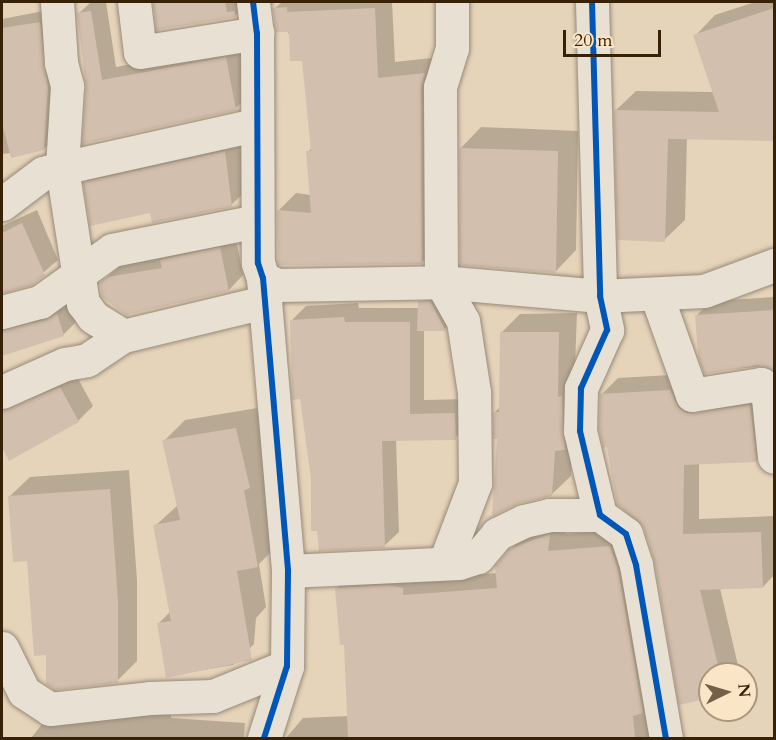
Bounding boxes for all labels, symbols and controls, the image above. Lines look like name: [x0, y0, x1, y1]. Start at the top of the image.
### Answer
scale bar: [566, 18, 664, 56]
text: 20 m: [574, 28, 613, 53]
north arrow: [698, 662, 758, 722]
text: N: [732, 683, 756, 698]

